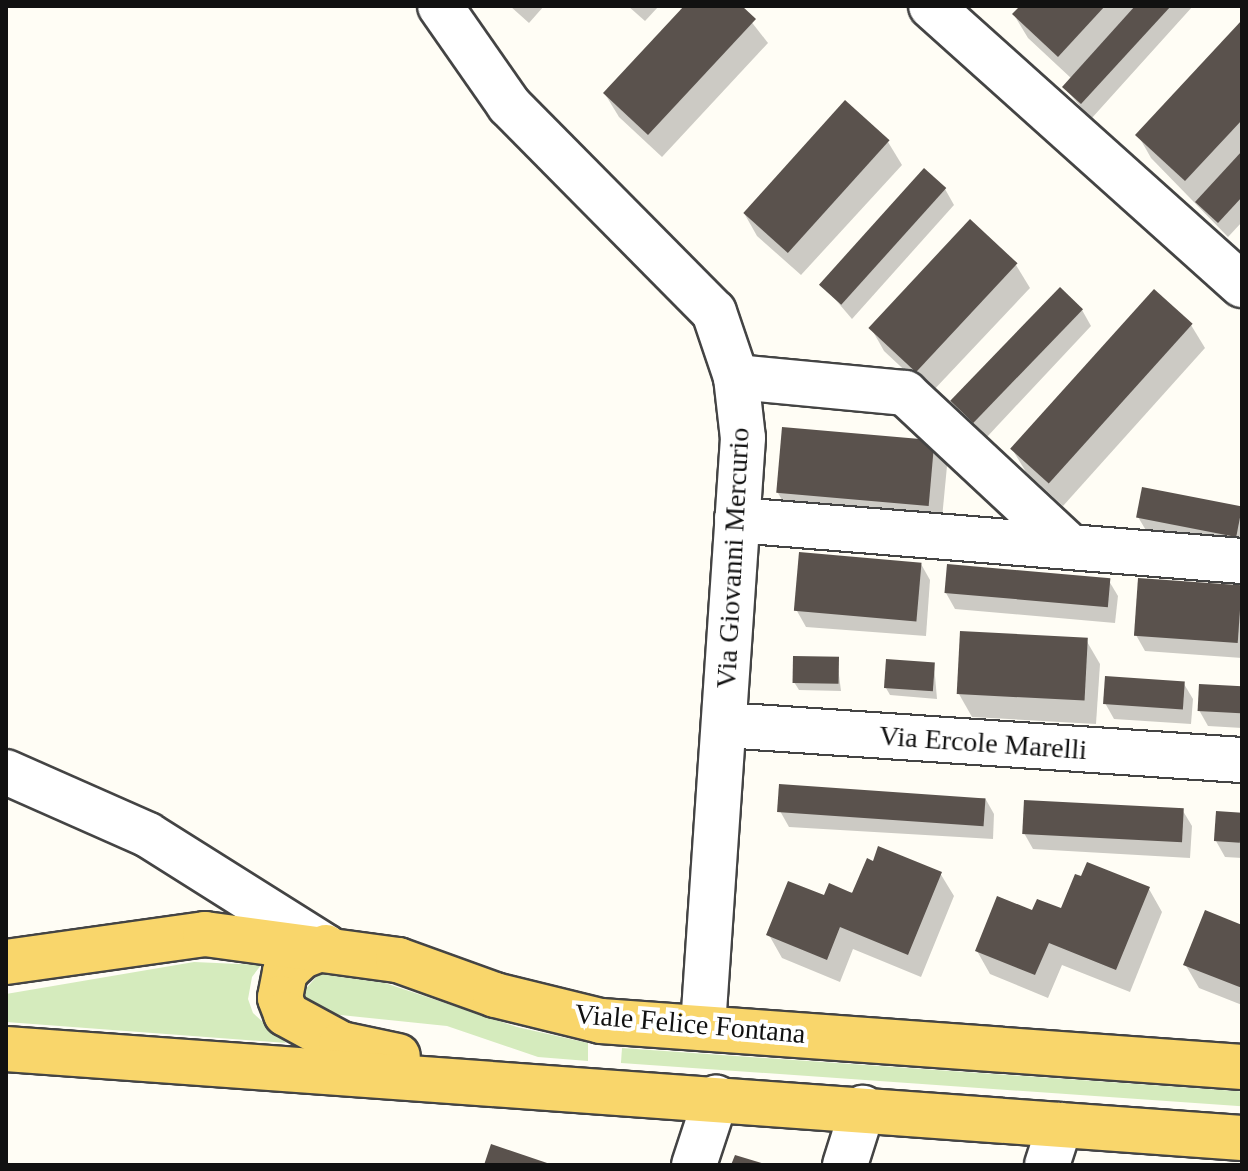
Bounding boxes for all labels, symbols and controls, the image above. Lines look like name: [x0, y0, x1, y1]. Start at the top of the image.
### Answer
street label: Via Giovanni Mercurio: [709, 427, 757, 689]
street label: Via Ercole Marelli: [878, 719, 1088, 767]
street label: Viale Felice Fontana: [573, 997, 807, 1051]

